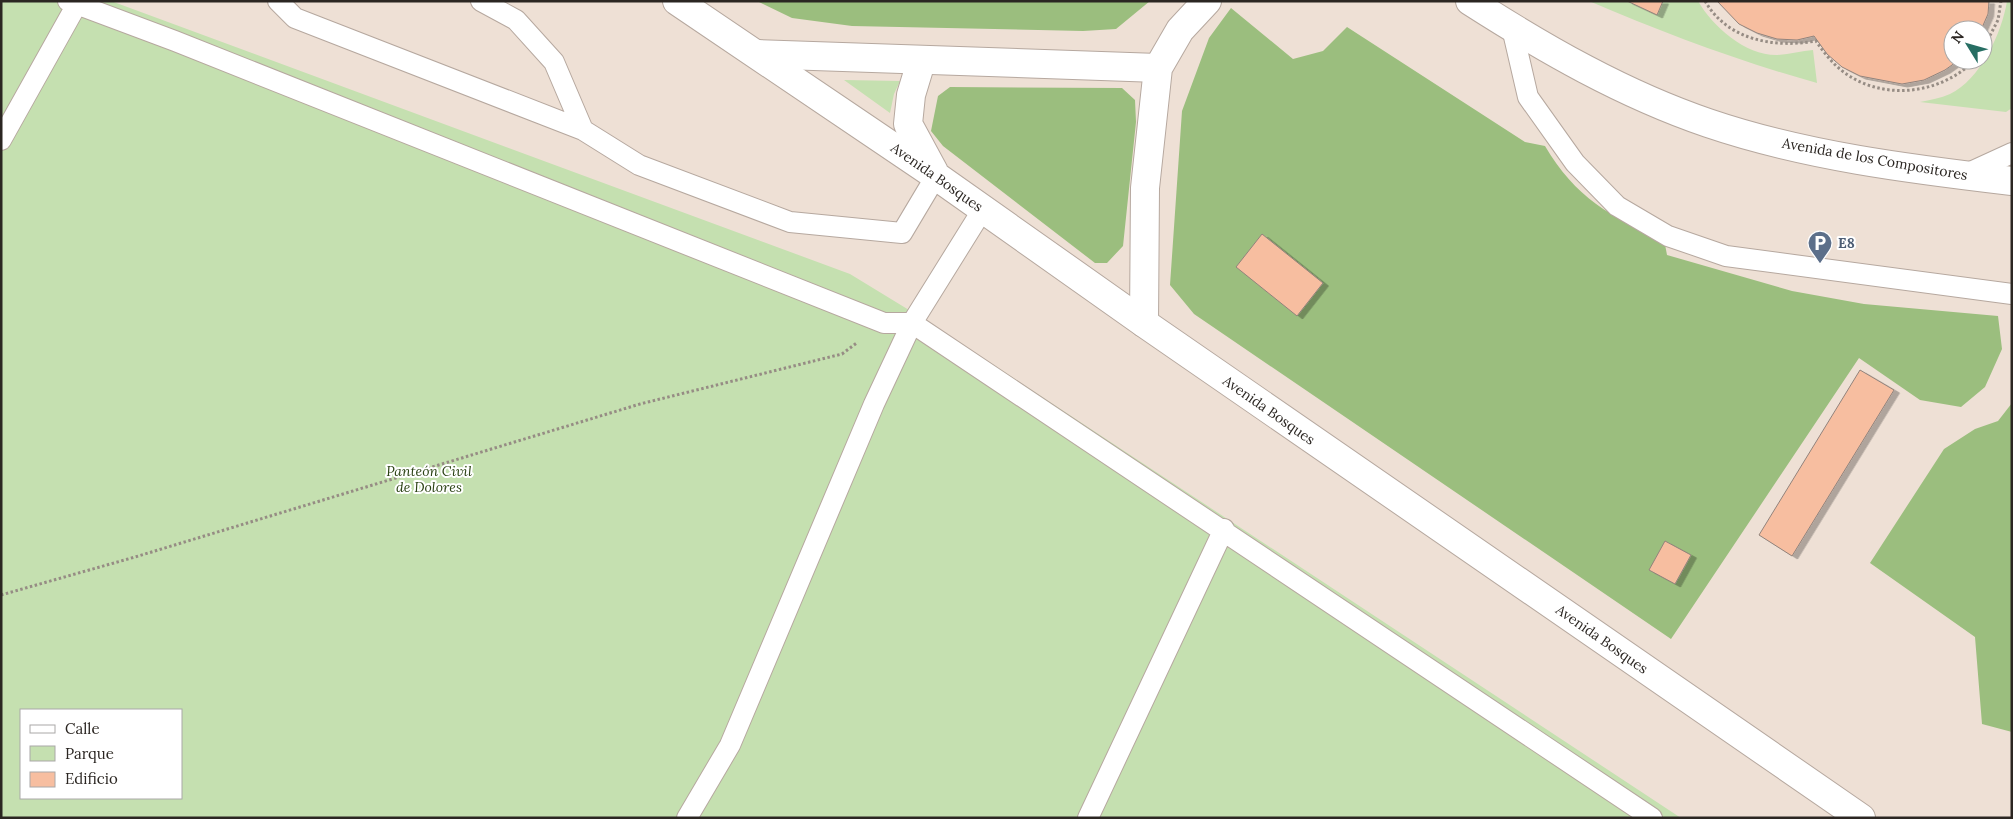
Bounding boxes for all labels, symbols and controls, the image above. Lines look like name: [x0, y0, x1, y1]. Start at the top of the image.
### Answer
north arrow: [1943, 20, 1993, 70]
text: N: [1947, 27, 1968, 47]
street label: Avenida de los Compositores: [1780, 134, 1969, 184]
street label: Avenida Bosques: [887, 138, 987, 216]
parking icon: E8: [1807, 230, 1833, 264]
place label: E8: [1838, 234, 1855, 252]
street label: Avenida Bosques: [1219, 371, 1319, 449]
park label: Panteón Civil de Dolores: [386, 462, 472, 496]
street label: Avenida Bosques: [1552, 600, 1652, 678]
legend: [20, 709, 182, 799]
text: Calle: [65, 719, 100, 738]
text: Parque: [65, 744, 114, 763]
text: Edificio: [65, 769, 118, 788]

